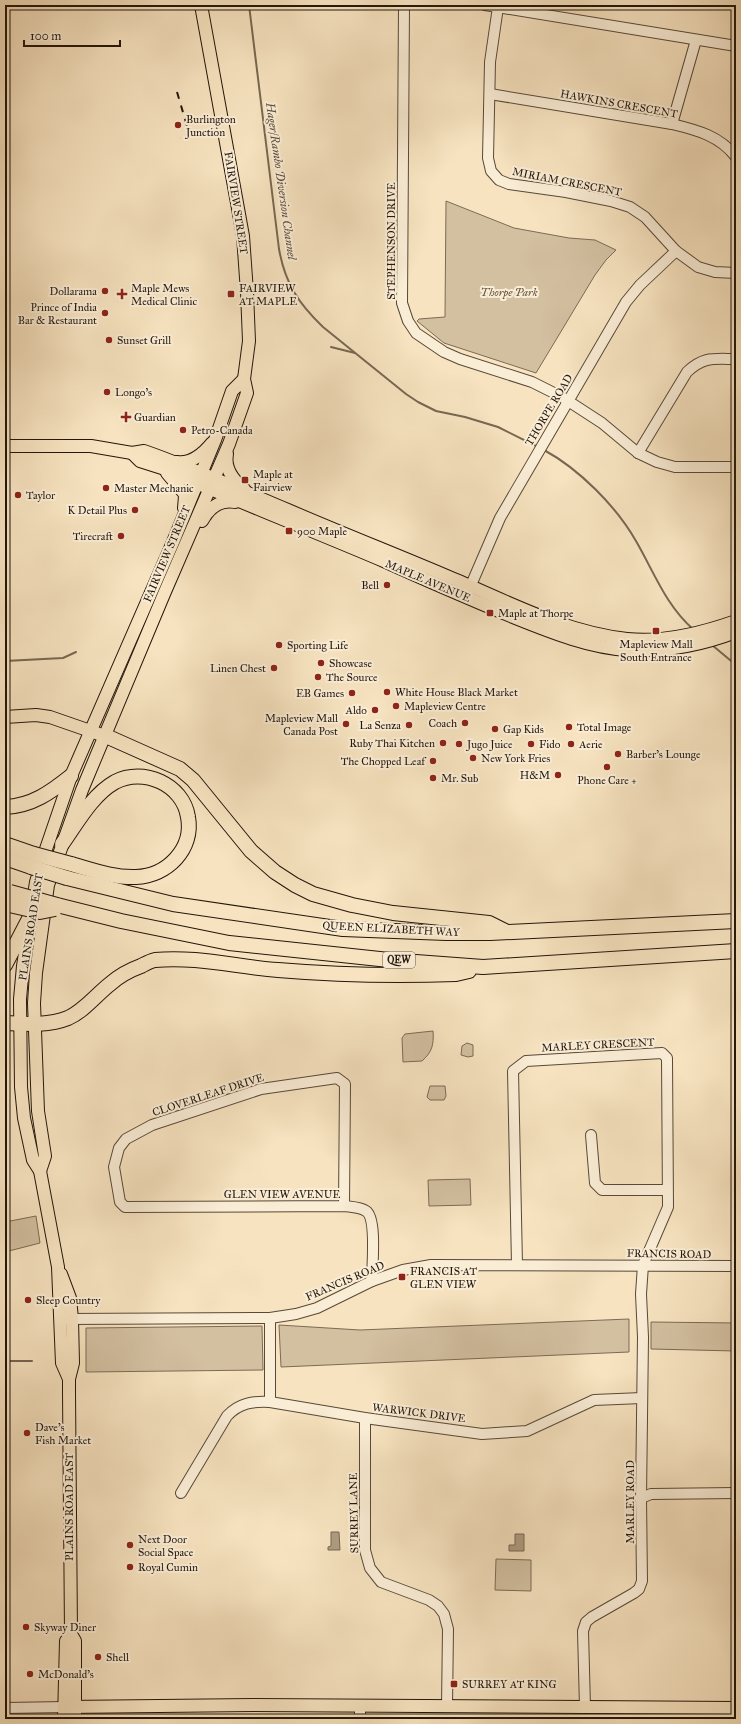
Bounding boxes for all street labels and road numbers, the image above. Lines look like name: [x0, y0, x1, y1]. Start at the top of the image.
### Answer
street label: HAWKINS CRESCENT: [559, 87, 679, 121]
street label: FAIRVIEW STREET: [221, 151, 251, 256]
street label: MIRIAM CRESCENT: [511, 165, 623, 199]
street label: STEPHENSON DRIVE: [385, 182, 398, 300]
street label: THORPE ROAD: [522, 372, 576, 448]
street label: FAIRVIEW STREET: [141, 503, 193, 604]
street label: MAPLE AVENUE: [383, 557, 473, 605]
street label: PLAINS ROAD EAST: [16, 872, 46, 981]
street label: QUEEN ELIZABETH WAY: [322, 919, 461, 939]
road number: QEW: [383, 952, 415, 968]
street label: MARLEY CRESCENT: [541, 1036, 655, 1054]
street label: CLOVERLEAF DRIVE: [151, 1071, 266, 1119]
street label: GLEN VIEW AVENUE: [224, 1188, 340, 1201]
street label: FRANCIS ROAD: [627, 1247, 712, 1261]
street label: FRANCIS ROAD: [304, 1258, 387, 1303]
street label: WARWICK DRIVE: [372, 1401, 467, 1425]
street label: PLAINS ROAD EAST: [63, 1452, 76, 1561]
street label: MARLEY ROAD: [624, 1460, 637, 1544]
street label: SURREY LANE: [347, 1472, 361, 1553]

